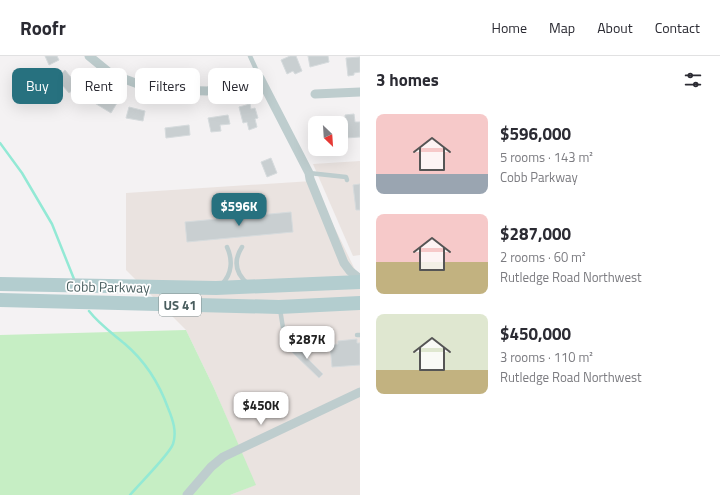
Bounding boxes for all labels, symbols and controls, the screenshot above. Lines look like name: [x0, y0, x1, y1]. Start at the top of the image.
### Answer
text: Roofr: [20, 13, 66, 42]
text: Home: [492, 17, 527, 38]
text: Map: [549, 17, 575, 38]
text: About: [597, 17, 633, 38]
text: Contact: [655, 17, 700, 38]
text: 3 homes: [376, 67, 439, 93]
chip: Buy: [12, 68, 63, 104]
chip: Rent: [71, 68, 127, 104]
chip: Filters: [135, 68, 200, 104]
chip: New: [208, 68, 263, 104]
icon: filters: [682, 69, 704, 91]
north arrow: [308, 116, 348, 156]
map controls: [308, 116, 348, 156]
text: $596,000: [500, 121, 571, 147]
icon: home: [408, 130, 456, 178]
text: 5 rooms · 143 m²: [500, 147, 593, 167]
text: Cobb Parkway: [500, 167, 578, 187]
pin: $596K: [211, 193, 267, 227]
text: $596K: [221, 196, 257, 216]
text: $287,000: [500, 221, 571, 247]
icon: home: [408, 230, 456, 278]
text: 2 rooms · 60 m²: [500, 247, 586, 267]
text: Rutledge Road Northwest: [500, 267, 642, 287]
street label: Cobb Parkway: [66, 275, 150, 298]
road number: US 41: [159, 294, 201, 316]
text: $450,000: [500, 321, 571, 347]
pin: $287K: [279, 326, 335, 360]
text: $287K: [289, 329, 325, 349]
icon: home: [408, 330, 456, 378]
text: 3 rooms · 110 m²: [500, 347, 593, 367]
text: Rutledge Road Northwest: [500, 367, 642, 387]
pin: $450K: [233, 392, 289, 426]
text: $450K: [243, 395, 279, 415]

